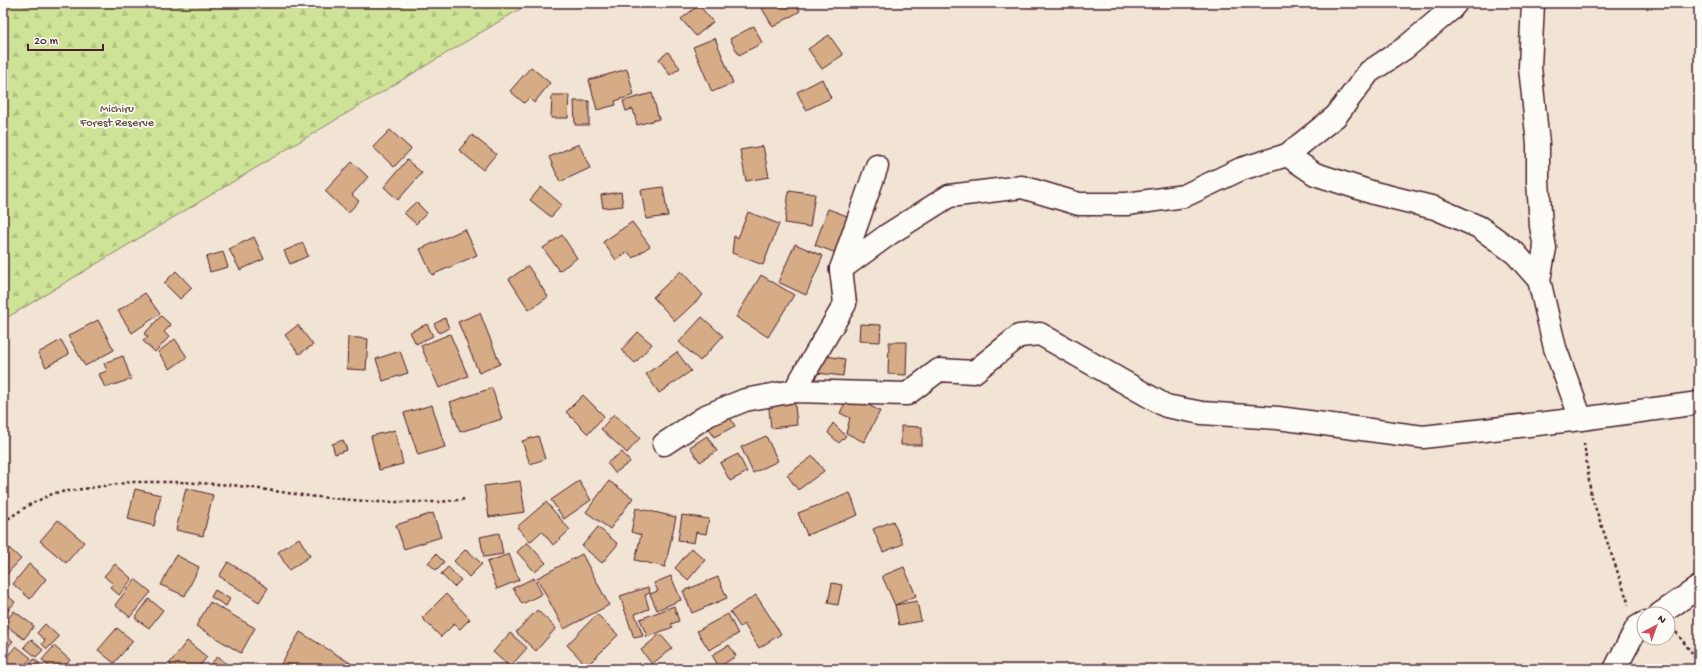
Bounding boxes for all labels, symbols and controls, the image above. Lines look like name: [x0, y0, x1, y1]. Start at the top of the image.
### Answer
scale bar: [28, 26, 103, 52]
text: 20 m: [34, 35, 59, 49]
park label: Michiru Forest Reserve: [79, 103, 155, 131]
north arrow: [1636, 606, 1676, 646]
text: N: [1655, 613, 1668, 627]

